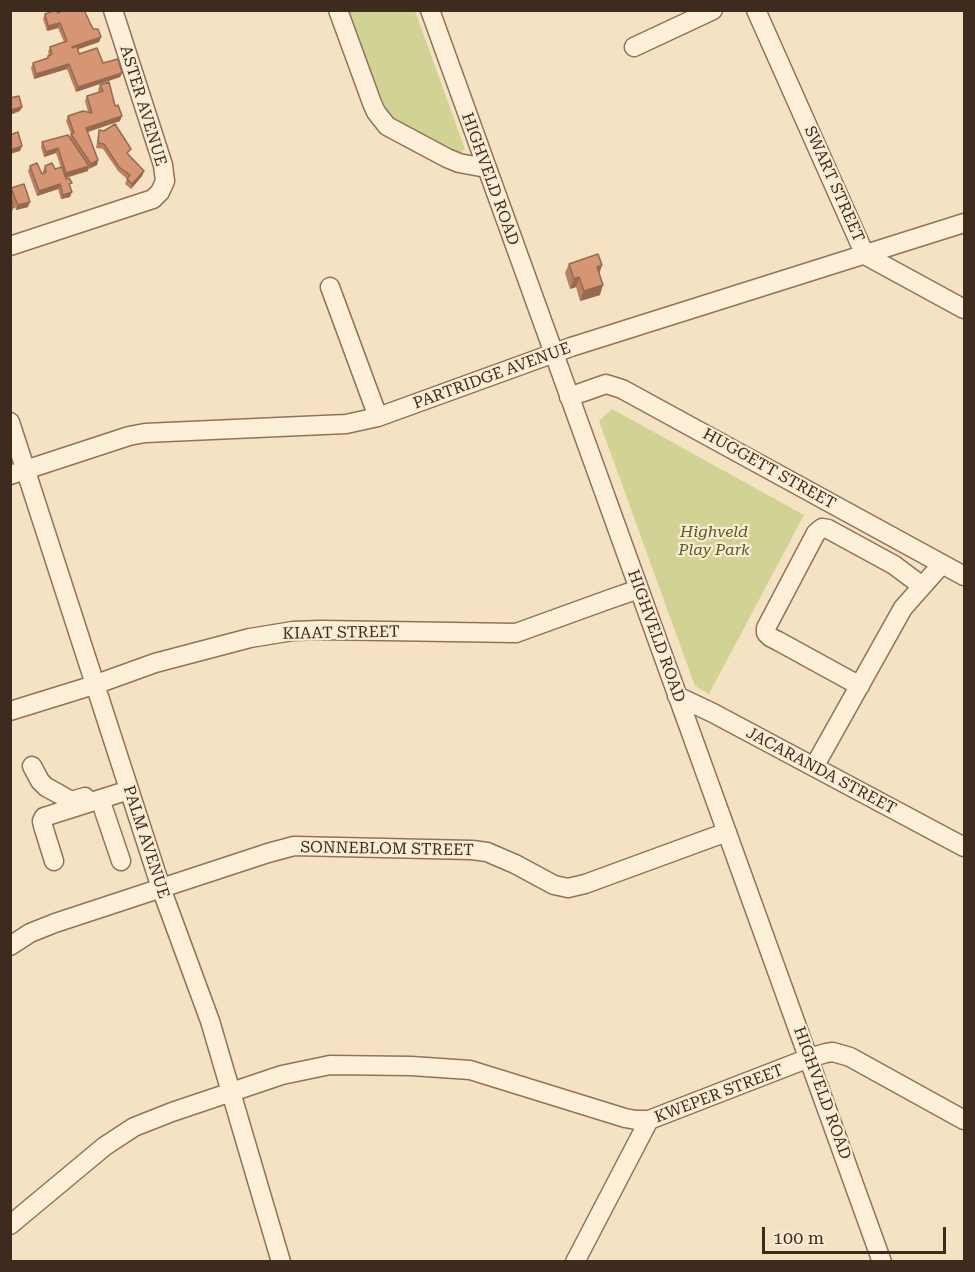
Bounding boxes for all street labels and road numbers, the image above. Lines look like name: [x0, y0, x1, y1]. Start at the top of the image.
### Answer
street label: ASTER AVENUE: [116, 43, 170, 169]
street label: HIGHVELD ROAD: [457, 110, 523, 248]
street label: SWART STREET: [800, 123, 868, 245]
street label: PARTRIDGE AVENUE: [411, 339, 573, 413]
street label: HUGGETT STREET: [699, 424, 839, 514]
street label: HIGHVELD ROAD: [623, 567, 689, 705]
street label: KIAAT STREET: [282, 622, 400, 644]
street label: JACARANDA STREET: [743, 723, 899, 819]
street label: PALM AVENUE: [119, 783, 173, 901]
street label: SONNEBLOM STREET: [300, 838, 474, 860]
street label: HIGHVELD ROAD: [789, 1024, 855, 1162]
street label: KWEPER STREET: [652, 1061, 786, 1127]

